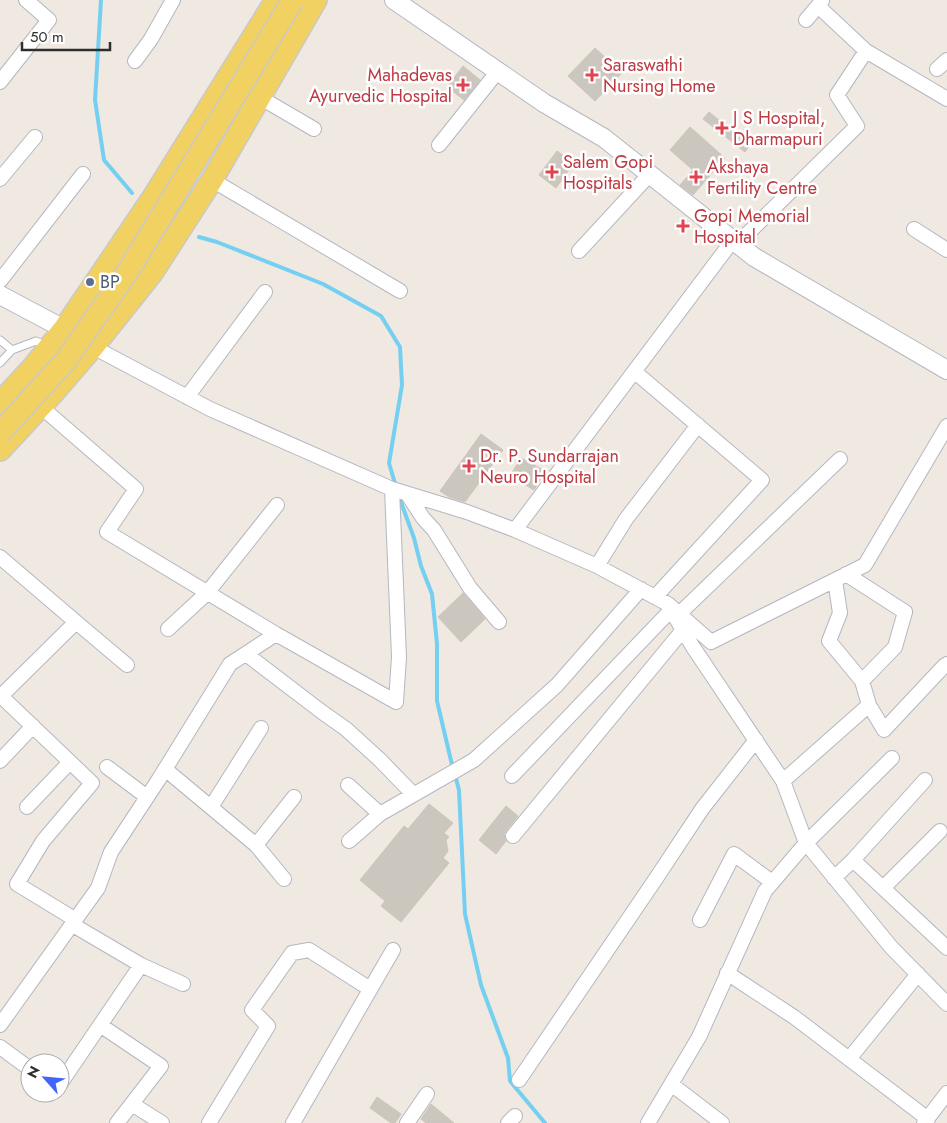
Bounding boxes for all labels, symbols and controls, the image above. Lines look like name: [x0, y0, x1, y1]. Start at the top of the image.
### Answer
scale bar: [22, 20, 110, 52]
text: 50 m: [30, 26, 64, 48]
place label: Saraswathi Nursing Home: [603, 52, 716, 99]
place label: Mahadevas Ayurvedic Hospital: [309, 62, 452, 109]
marker: Saraswathi Nursing Home: [585, 68, 599, 82]
marker: Mahadevas Ayurvedic Hospital: [456, 78, 470, 92]
place label: J S Hospital, Dharmapuri: [731, 105, 826, 152]
marker: J S Hospital, Dharmapuri: [715, 121, 729, 135]
place label: Salem Gopi Hospitals: [563, 149, 653, 196]
place label: Akshaya Fertility Centre: [707, 154, 817, 201]
marker: Salem Gopi Hospitals: [545, 165, 559, 179]
marker: Akshaya Fertility Centre: [689, 170, 703, 184]
place label: Gopi Memorial Hospital: [694, 203, 810, 250]
marker: Gopi Memorial Hospital: [676, 219, 690, 233]
place label: BP: [100, 269, 120, 295]
marker: BP: [84, 276, 96, 288]
place label: Dr. P. Sundarrajan Neuro Hospital: [480, 443, 619, 490]
marker: Dr. P. Sundarrajan Neuro Hospital: [462, 459, 476, 473]
north arrow: [20, 1053, 70, 1103]
text: N: [22, 1063, 45, 1082]

